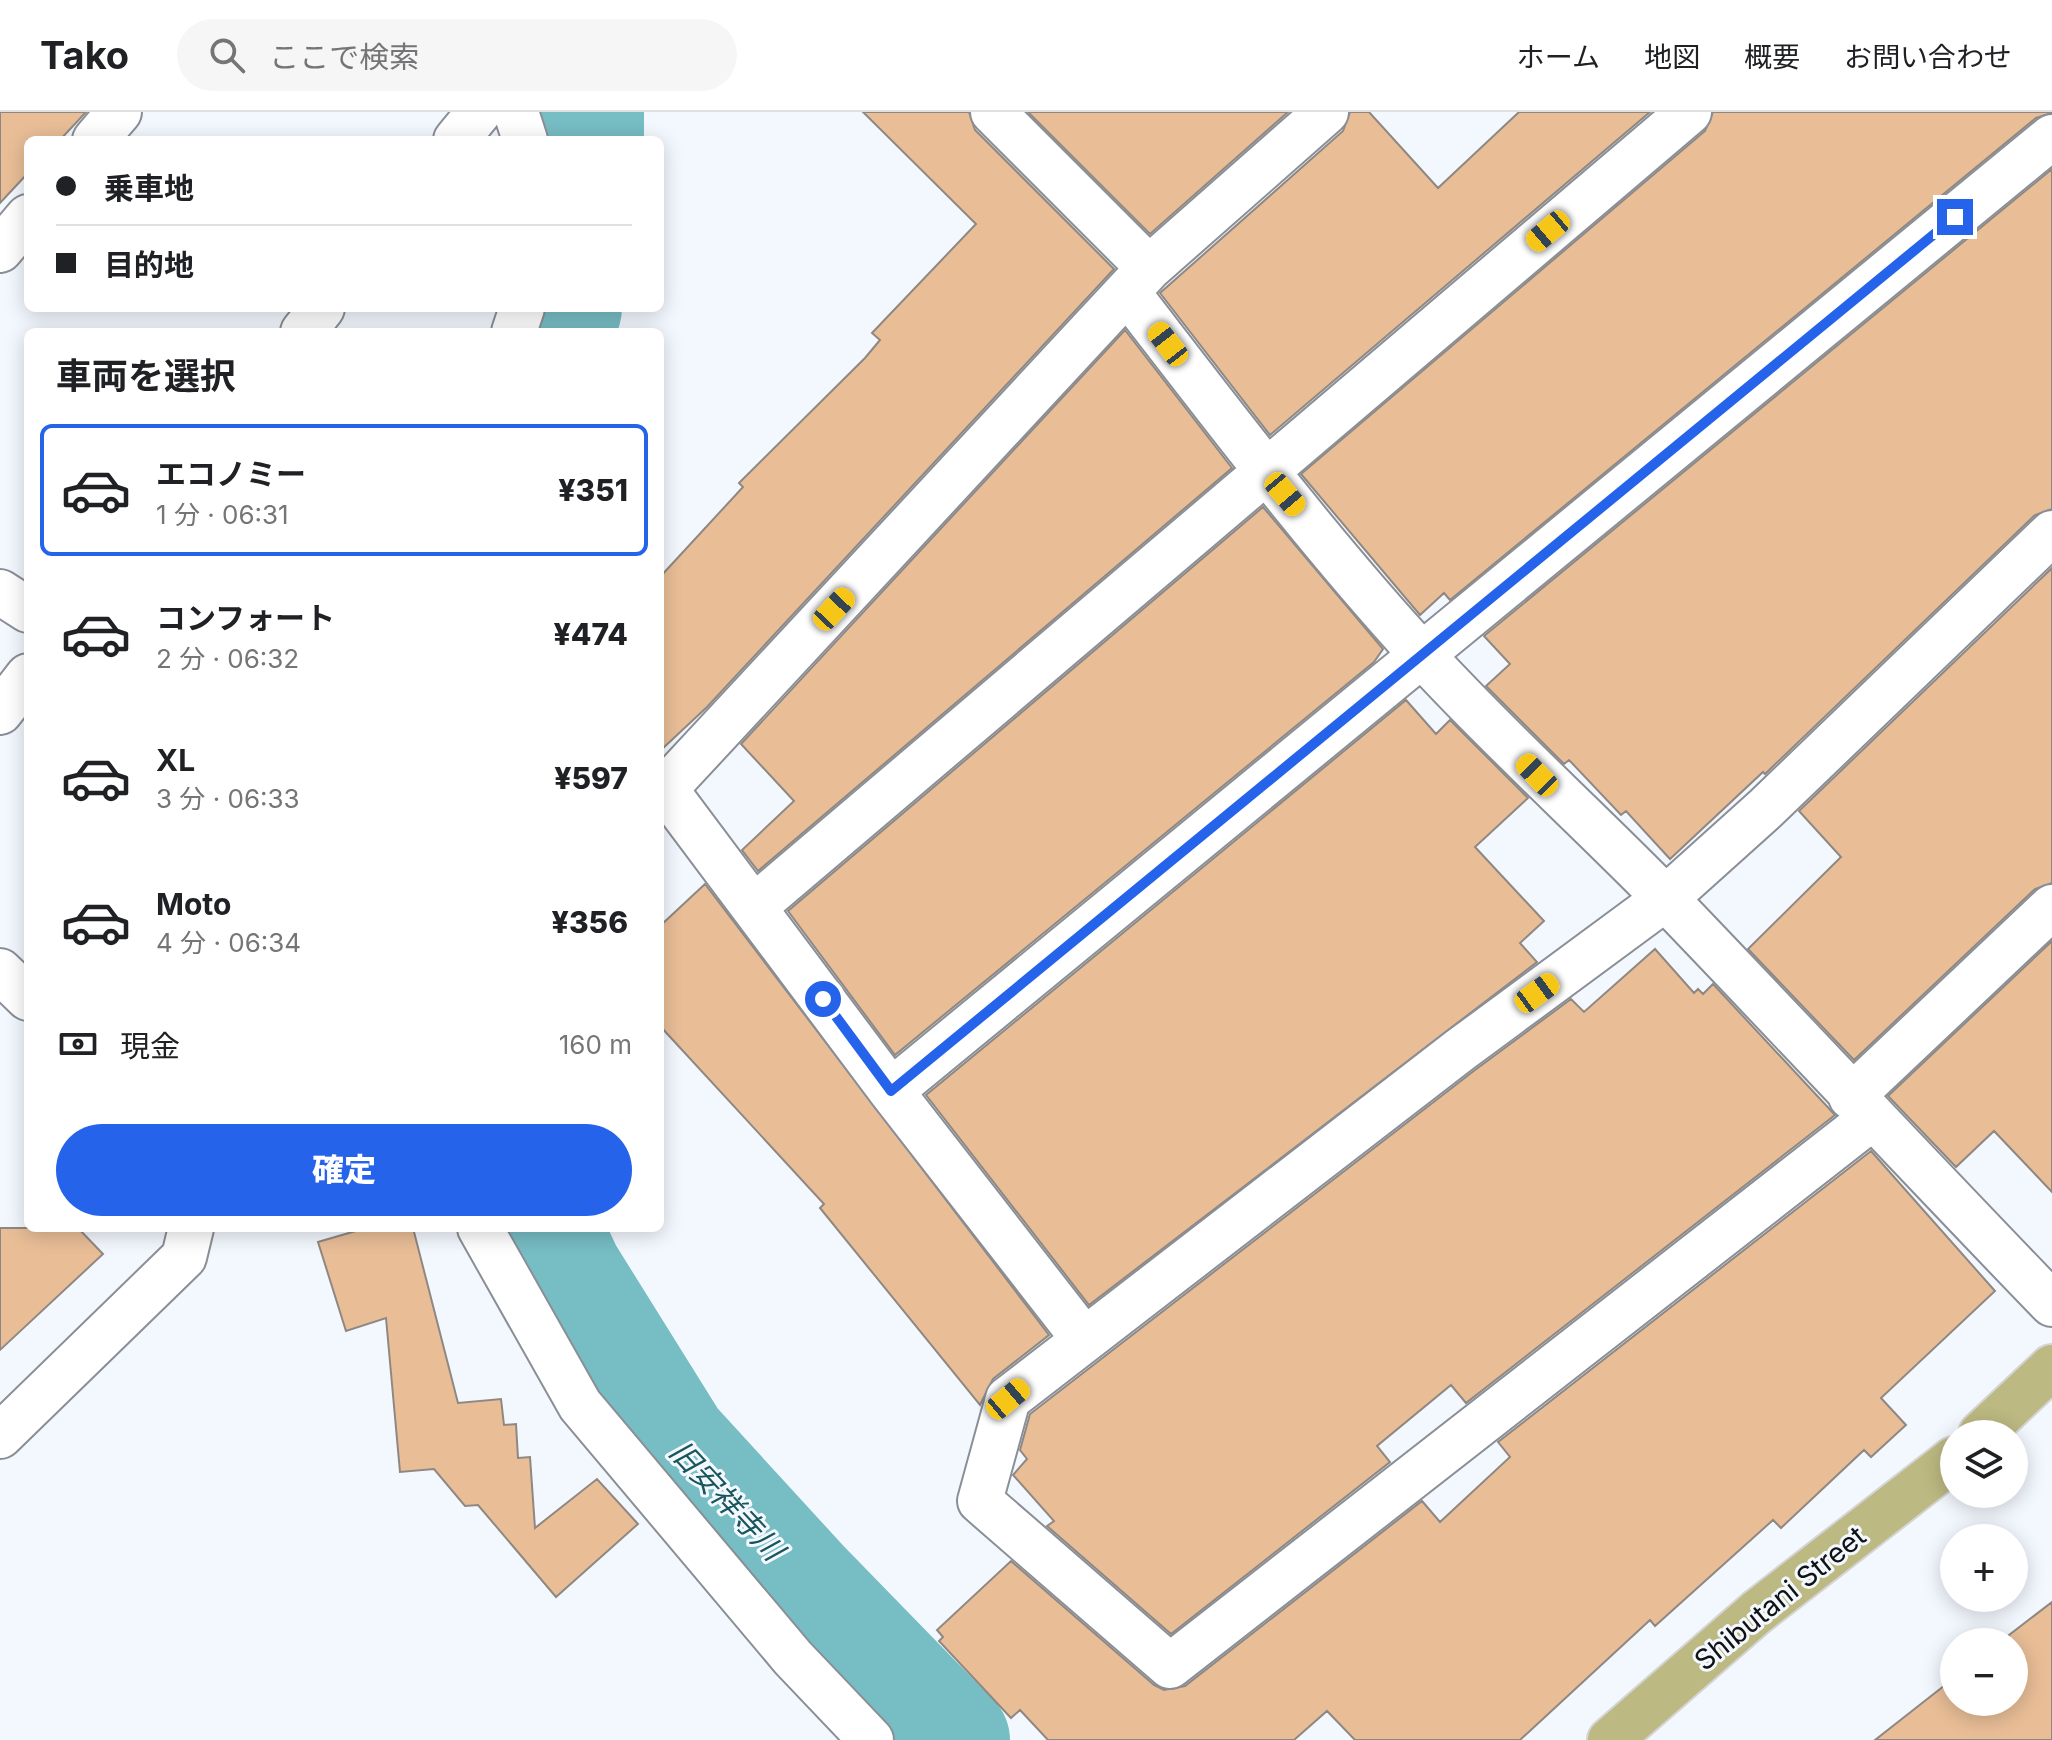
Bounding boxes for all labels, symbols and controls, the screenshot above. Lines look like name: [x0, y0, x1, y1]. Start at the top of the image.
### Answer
search box: [177, 19, 737, 91]
text: Tako: [40, 32, 129, 78]
icon: search: [205, 33, 249, 77]
text: ここで検索: [269, 39, 419, 75]
text: ホーム: [1517, 40, 1600, 74]
text: 地図: [1644, 40, 1700, 74]
text: 概要: [1744, 40, 1800, 74]
text: お問い合わせ: [1844, 40, 2012, 74]
text: 乗車地: [104, 170, 194, 206]
route end: [1937, 199, 1973, 235]
car: [1522, 206, 1574, 256]
text: 目的地: [104, 247, 194, 283]
car: [1144, 318, 1192, 370]
text: 車両を選択: [56, 354, 236, 398]
icon: car: [60, 454, 132, 526]
text: エコノミー: [156, 456, 306, 492]
car: [1260, 468, 1310, 520]
text: ¥351: [558, 472, 628, 508]
text: 1 分 · 06:31: [156, 499, 289, 530]
car: [809, 583, 859, 635]
icon: car: [60, 598, 132, 670]
text: コンフォート: [156, 600, 335, 636]
text: ¥474: [553, 616, 628, 652]
text: 2 分 · 06:32: [156, 643, 299, 674]
icon: car: [60, 742, 132, 814]
text: XL: [156, 742, 195, 778]
car: [1512, 749, 1562, 801]
text: ¥597: [554, 760, 628, 796]
text: 3 分 · 06:33: [156, 783, 300, 814]
icon: car: [60, 886, 132, 958]
text: Moto: [156, 886, 231, 922]
text: ¥356: [552, 904, 628, 940]
text: 4 分 · 06:34: [156, 927, 301, 958]
car: [1511, 969, 1563, 1017]
route start: [805, 981, 841, 1017]
icon: cash: [56, 1022, 100, 1066]
text: 現金: [120, 1028, 180, 1064]
text: 160 m: [559, 1029, 632, 1060]
button: 確定: [56, 1124, 632, 1216]
car: [982, 1374, 1034, 1424]
map controls: [1940, 1420, 2028, 1716]
button: layers: [1940, 1420, 2028, 1508]
water label: 旧安祥寺川: [663, 1433, 793, 1569]
street label: Shibutani Street: [1688, 1519, 1872, 1677]
button: +: [1940, 1524, 2028, 1612]
button: −: [1940, 1628, 2028, 1716]

